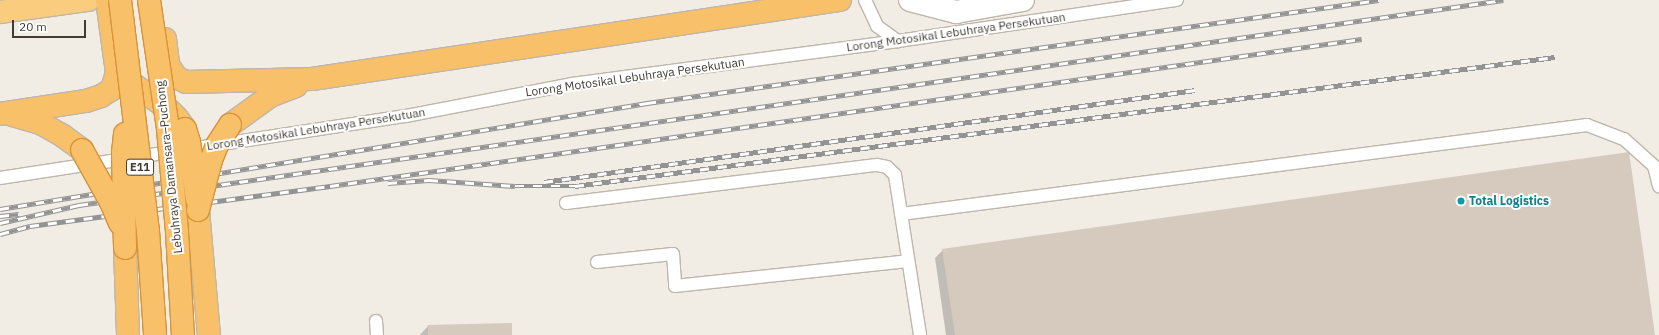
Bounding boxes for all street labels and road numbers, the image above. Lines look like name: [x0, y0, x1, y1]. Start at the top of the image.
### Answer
street label: Lorong Motosikal Lebuhraya Persekutuan: [845, 9, 1067, 55]
street label: Lorong Motosikal Lebuhraya Persekutuan: [524, 54, 746, 100]
street label: Lebuhraya Damansara–Puchong: [153, 80, 185, 254]
street label: Lorong Motosikal Lebuhraya Persekutuan: [206, 105, 426, 153]
road number: E11: [126, 158, 154, 176]

